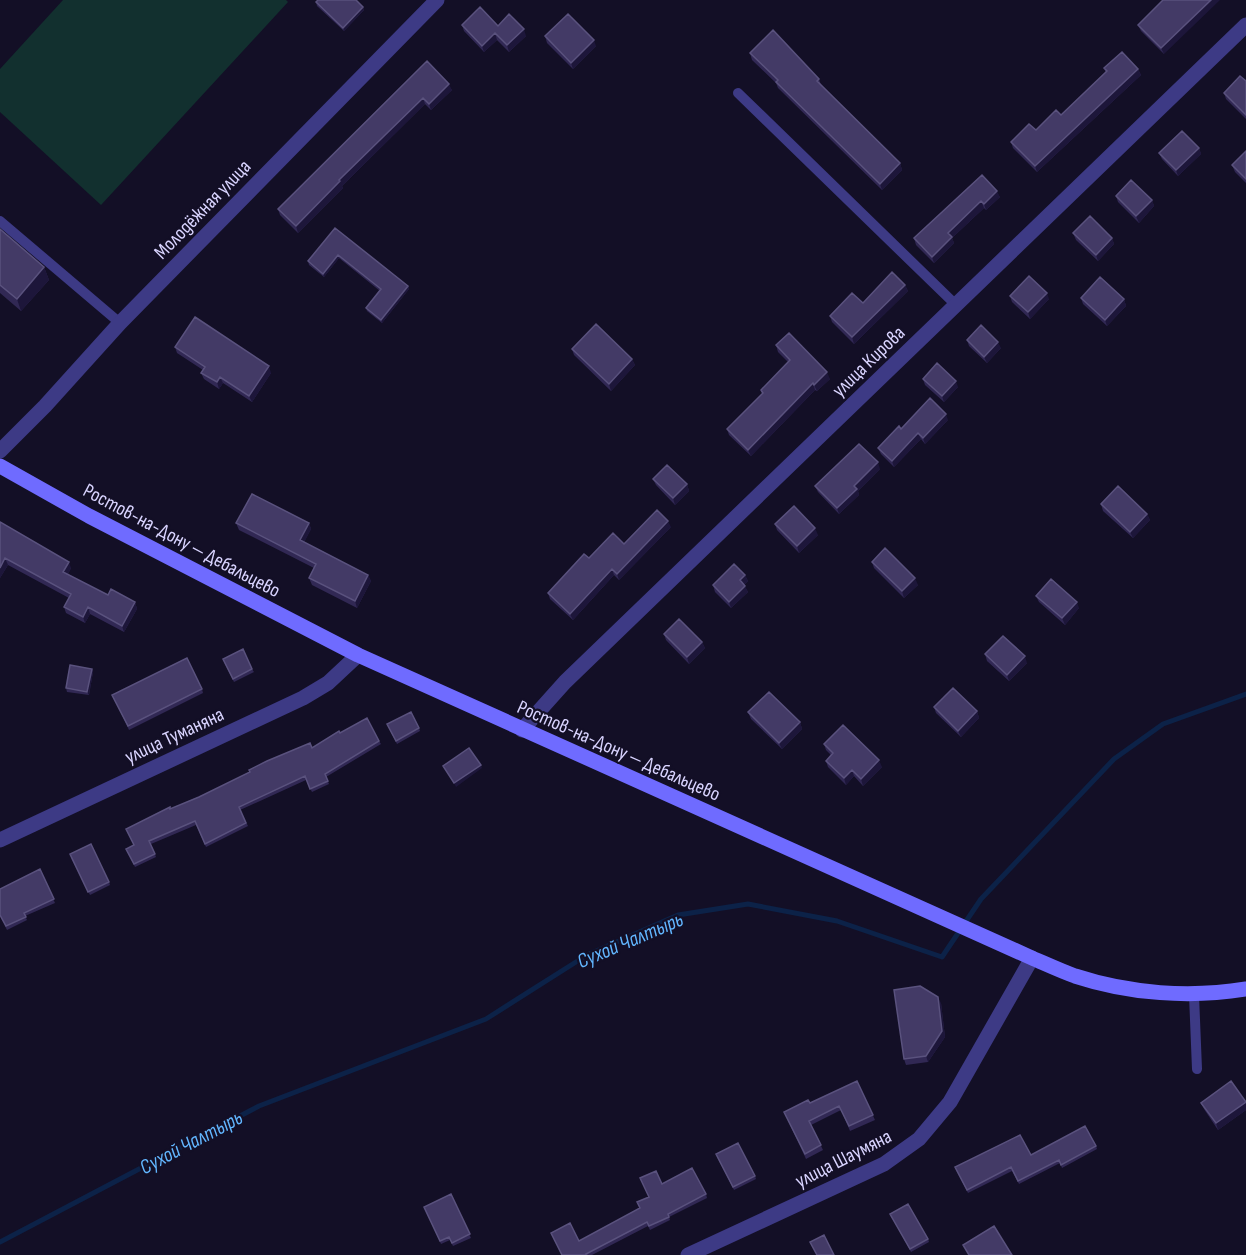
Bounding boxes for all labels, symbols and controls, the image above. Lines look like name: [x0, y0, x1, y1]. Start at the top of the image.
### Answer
street label: Молодёжная улица: [149, 155, 256, 264]
street label: улица Кирова: [827, 321, 910, 402]
street label: Ростов-на-Дону — Дебальцево: [79, 479, 284, 603]
street label: Ростов-на-Дону — Дебальцево: [513, 695, 724, 807]
street label: улица Туманяна: [121, 702, 228, 769]
water label: Сухой Чалтырь: [573, 907, 687, 974]
water label: Сухой Чалтырь: [135, 1105, 247, 1180]
street label: улица Шаумяна: [791, 1124, 896, 1193]

